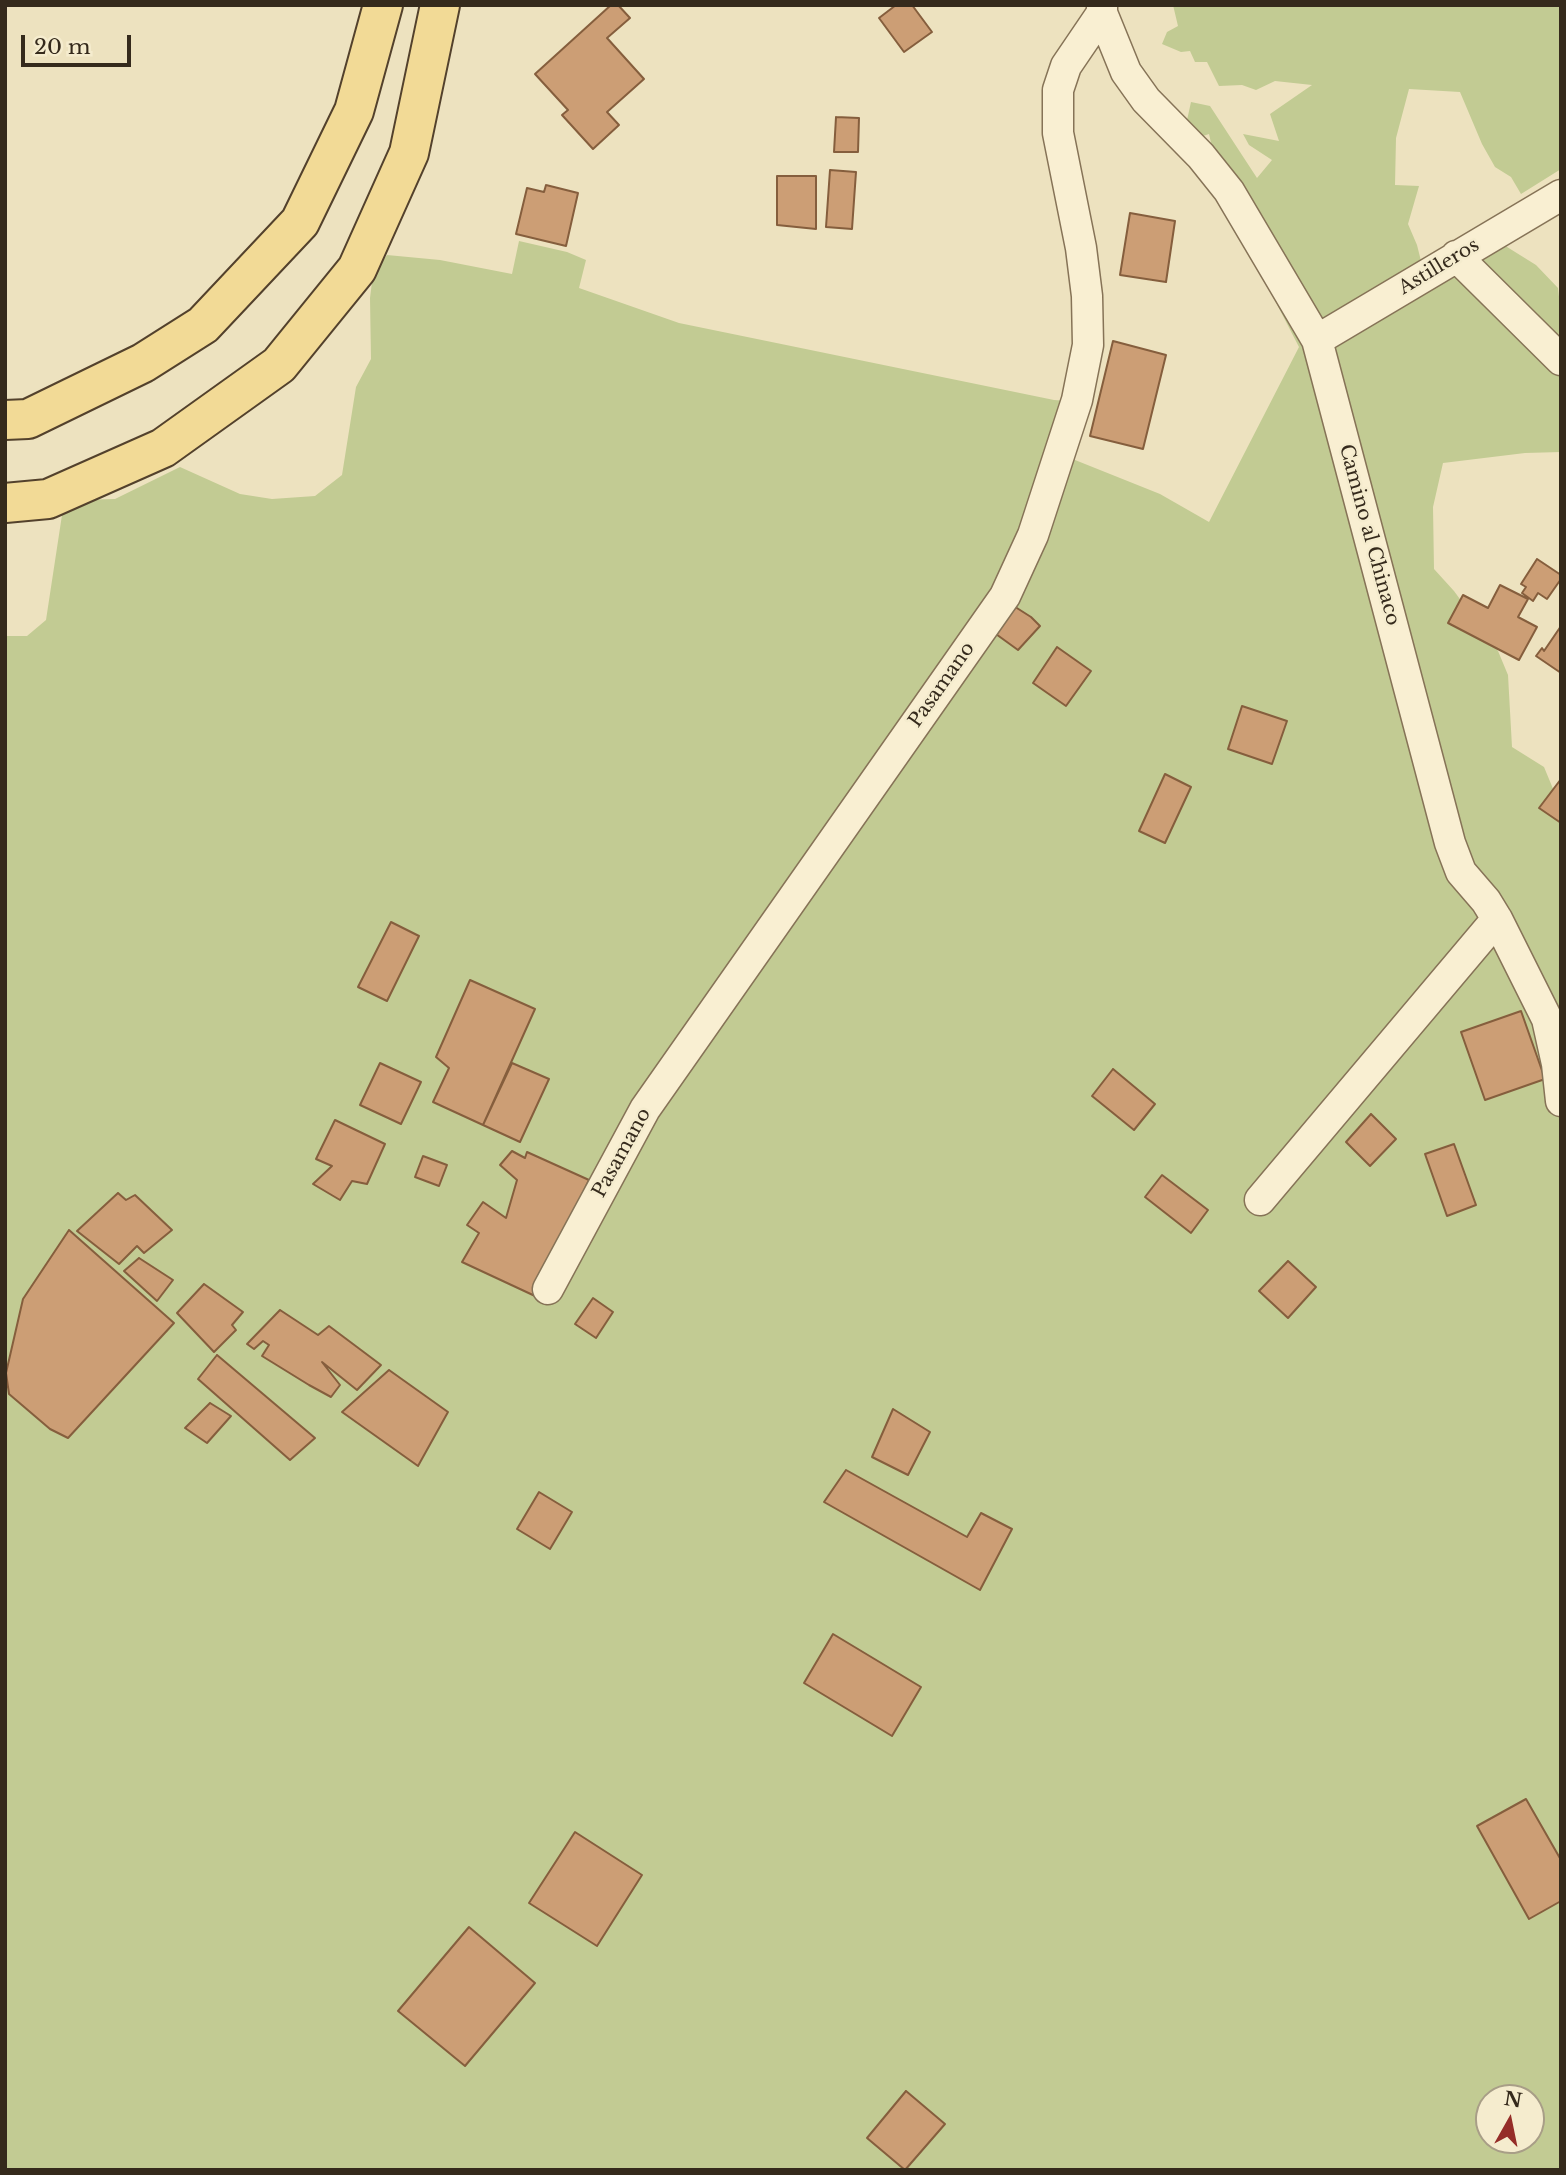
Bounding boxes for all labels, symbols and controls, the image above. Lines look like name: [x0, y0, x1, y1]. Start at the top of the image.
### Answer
scale bar: [24, 21, 135, 65]
text: 20 m: [34, 34, 91, 60]
street label: Astilleros: [1395, 234, 1483, 300]
street label: Camino al Chinaco: [1334, 442, 1404, 628]
street label: Pasamano: [904, 638, 980, 732]
street label: Pasamano: [588, 1104, 656, 1202]
north arrow: [1475, 2084, 1545, 2154]
text: N: [1502, 2087, 1524, 2112]

